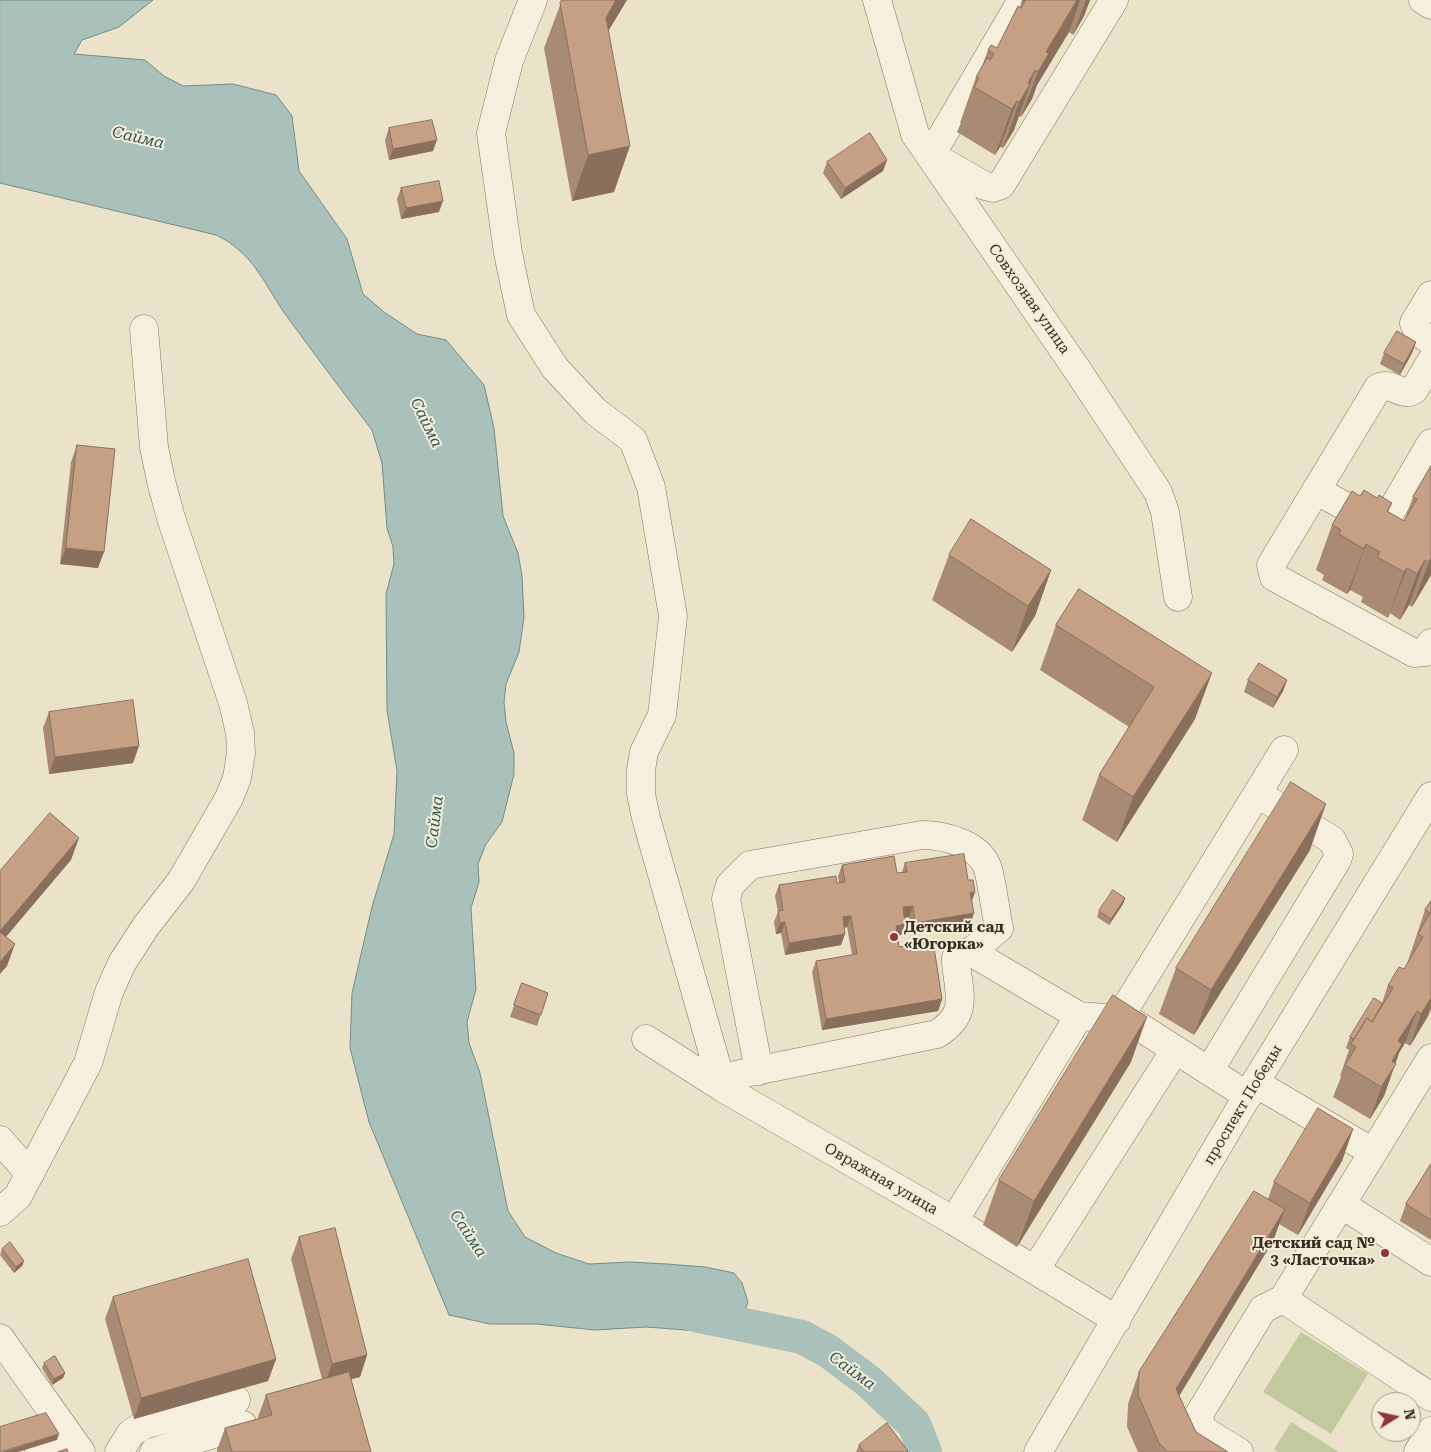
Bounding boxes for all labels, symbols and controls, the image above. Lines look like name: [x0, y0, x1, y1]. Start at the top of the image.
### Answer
water label: Сайма: [110, 123, 166, 153]
street label: Совхозная улица: [984, 241, 1074, 357]
water label: Сайма: [406, 395, 446, 451]
water label: Сайма: [422, 795, 448, 849]
place label: Детский сад «Югорка»: [904, 919, 1004, 954]
marker: Детский сад «Югорка»: [888, 931, 900, 943]
street label: проспект Победы: [1200, 1042, 1286, 1168]
street label: Овражная улица: [821, 1139, 941, 1219]
water label: Сайма: [445, 1207, 491, 1261]
place label: Детский сад № 3 «Ласточка»: [1252, 1235, 1375, 1270]
marker: Детский сад № 3 «Ласточка»: [1379, 1247, 1391, 1259]
water label: Сайма: [825, 1348, 879, 1394]
north arrow: [1371, 1392, 1421, 1442]
text: N: [1401, 1408, 1419, 1421]

